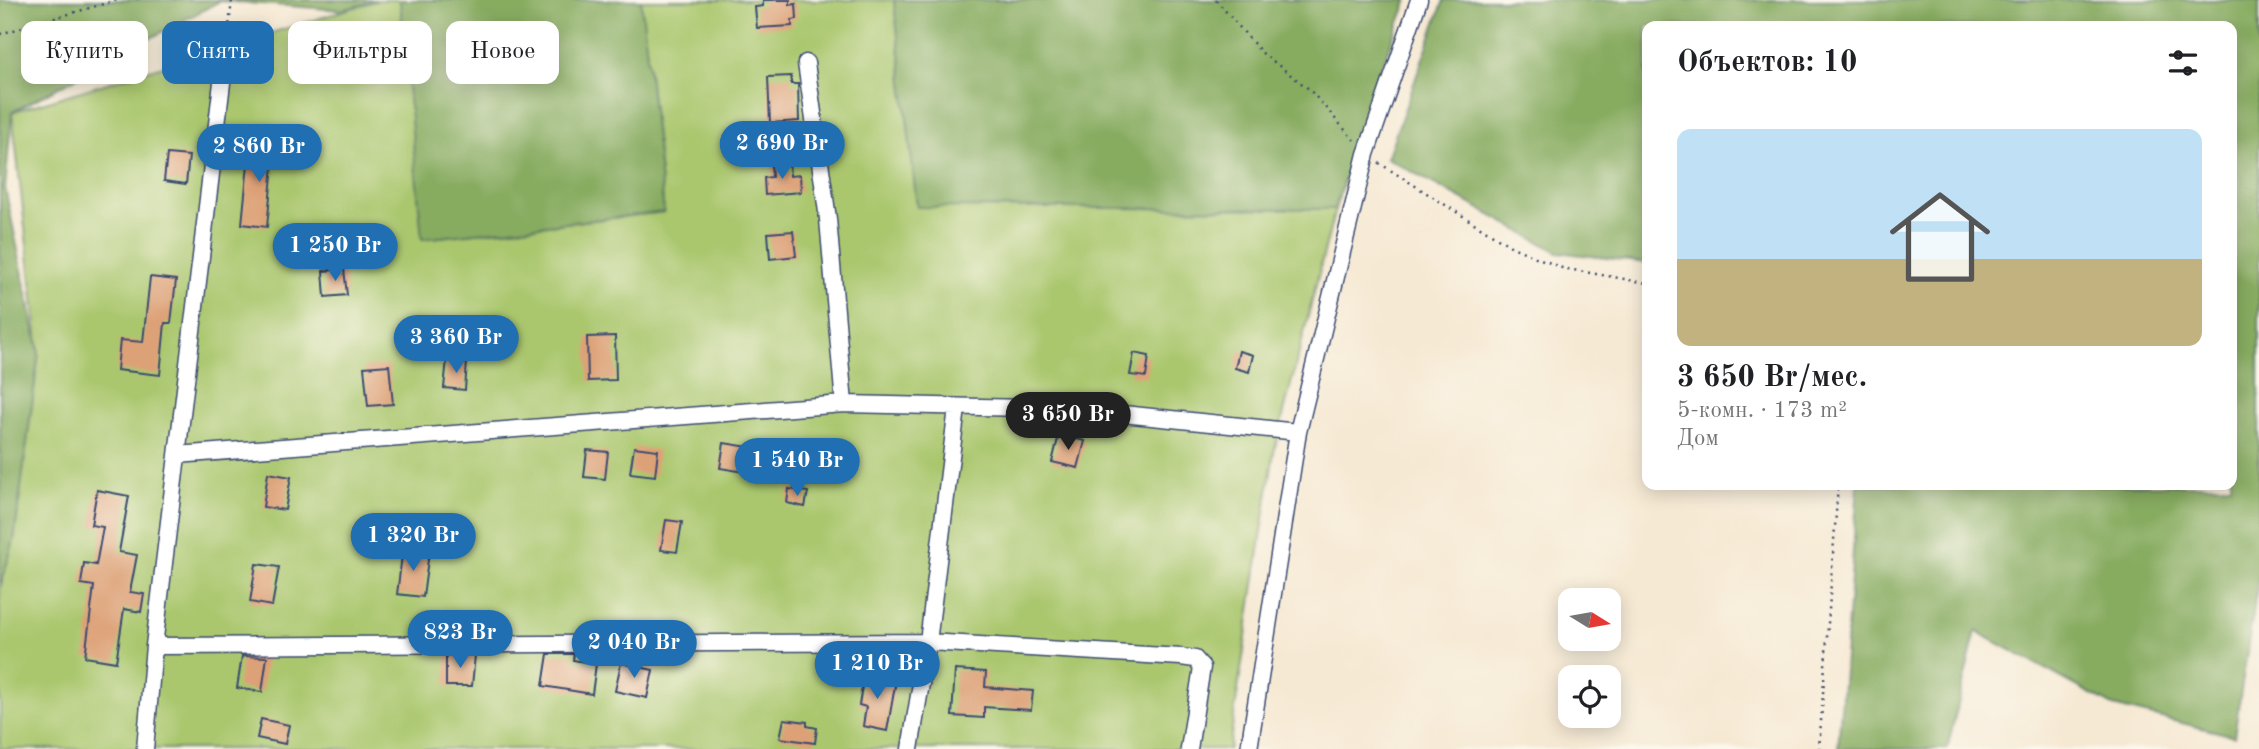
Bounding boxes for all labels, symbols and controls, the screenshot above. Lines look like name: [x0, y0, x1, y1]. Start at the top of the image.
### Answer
chip: Купить: [21, 21, 148, 84]
chip: Снять: [162, 21, 274, 84]
chip: Фильтры: [288, 21, 432, 84]
chip: Новое: [446, 21, 559, 84]
icon: filters: [2164, 44, 2202, 82]
text: Объектов: 10: [1677, 48, 1857, 78]
pin: 2 690 Br: [710, 122, 854, 181]
pin: 2 860 Br: [187, 124, 331, 184]
text: 2 690 Br: [736, 132, 828, 155]
text: 2 860 Br: [213, 135, 305, 158]
icon: home: [1877, 174, 2003, 300]
pin: 1 250 Br: [263, 224, 407, 283]
text: 1 250 Br: [289, 234, 381, 257]
pin: 3 360 Br: [384, 316, 528, 375]
text: 3 360 Br: [410, 326, 502, 349]
text: 3 650 Br/мес.: [1677, 363, 1867, 393]
pin: 3 650 Br: [996, 392, 1140, 452]
text: 5-комн. · 173 m²: [1677, 399, 1847, 422]
text: 3 650 Br: [1022, 403, 1114, 426]
text: Дом: [1677, 427, 1719, 450]
pin: 1 540 Br: [725, 438, 869, 498]
text: 1 540 Br: [751, 449, 843, 472]
pin: 1 320 Br: [341, 514, 485, 573]
text: 1 320 Br: [367, 524, 459, 547]
north arrow: [1558, 588, 1620, 651]
map controls: [1558, 588, 1621, 728]
pin: 823 Br: [403, 610, 517, 670]
pin: 2 040 Br: [562, 620, 706, 680]
text: 823 Br: [424, 621, 496, 644]
text: 2 040 Br: [588, 631, 680, 654]
pin: 1 210 Br: [805, 642, 949, 701]
text: 1 210 Br: [831, 652, 923, 675]
button: locate: [1558, 665, 1621, 728]

